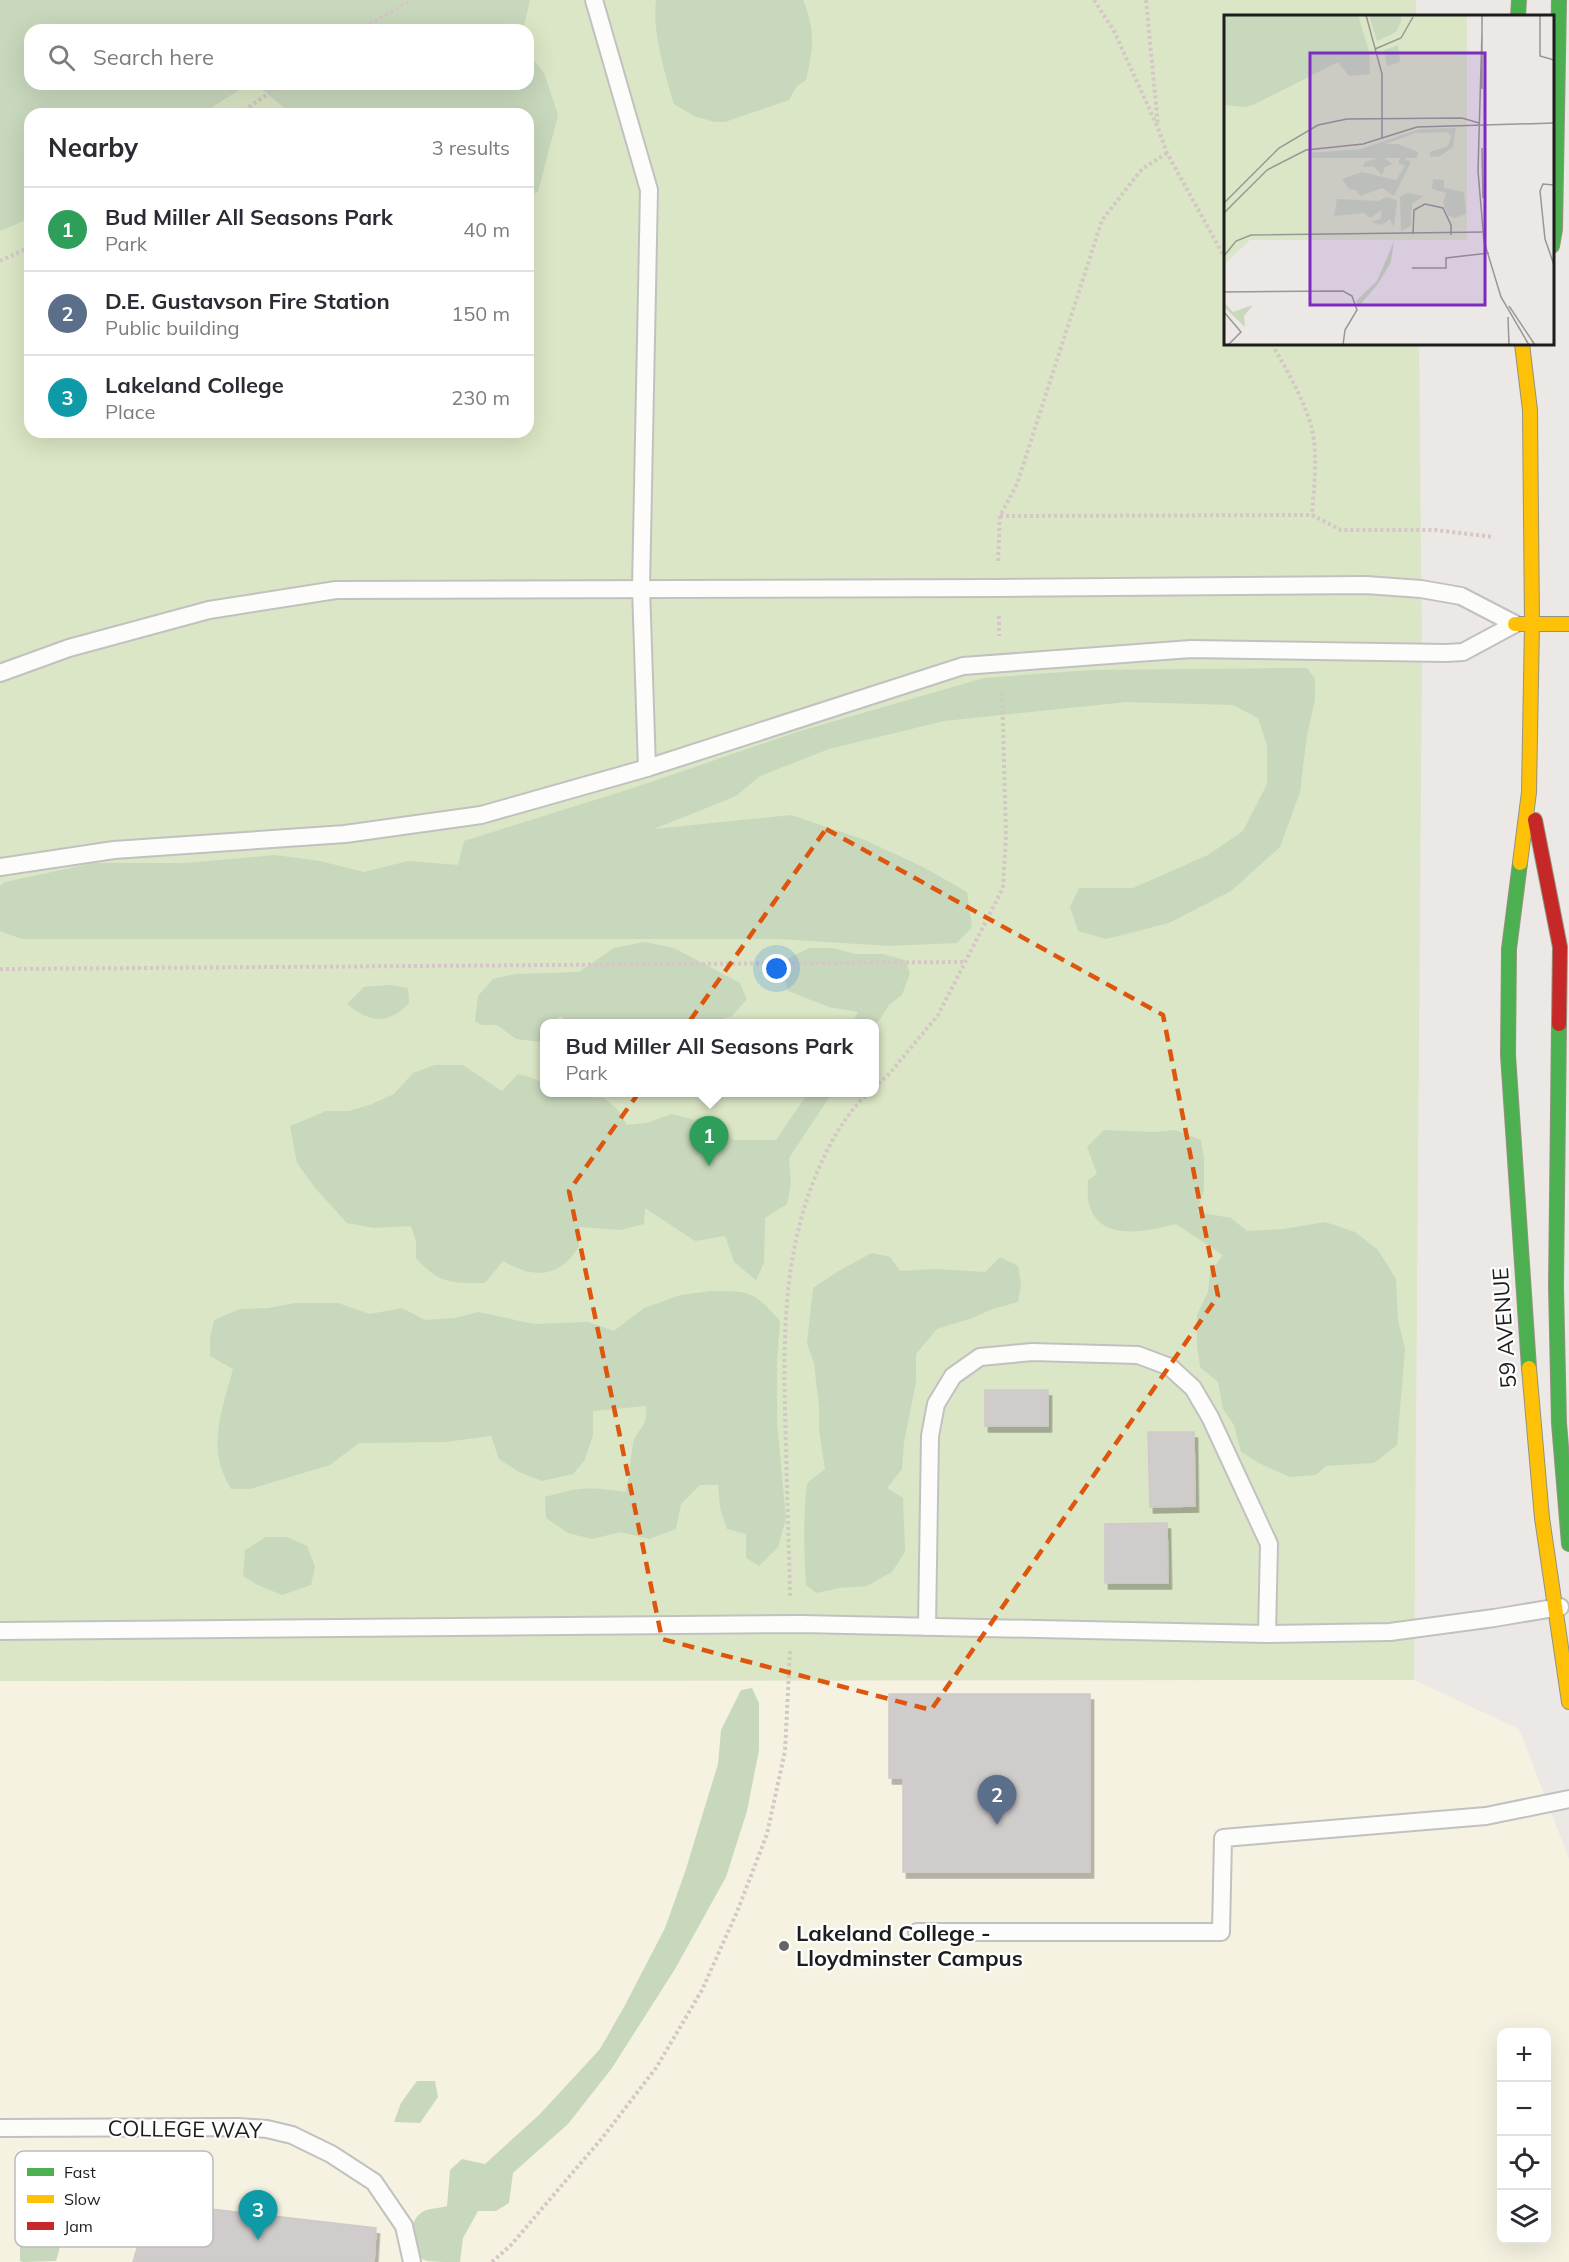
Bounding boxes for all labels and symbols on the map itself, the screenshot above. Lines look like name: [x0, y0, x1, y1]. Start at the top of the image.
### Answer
inset map: [1224, 15, 1554, 345]
your location: [762, 954, 791, 983]
pin: 1: [690, 1116, 728, 1166]
street label: 59 AVENUE: [1486, 1267, 1522, 1389]
pin: 2: [978, 1776, 1016, 1825]
place label: Lakeland College - Lloydminster Campus: [796, 1919, 1023, 1972]
marker: Lakeland College - Lloydminster Campus: [777, 1939, 791, 1953]
street label: COLLEGE WAY: [108, 2114, 263, 2144]
legend: [15, 2151, 213, 2247]
text: Fast: [64, 2162, 96, 2182]
text: Slow: [64, 2189, 101, 2209]
pin: 3: [238, 2190, 278, 2240]
text: Jam: [64, 2216, 93, 2236]

